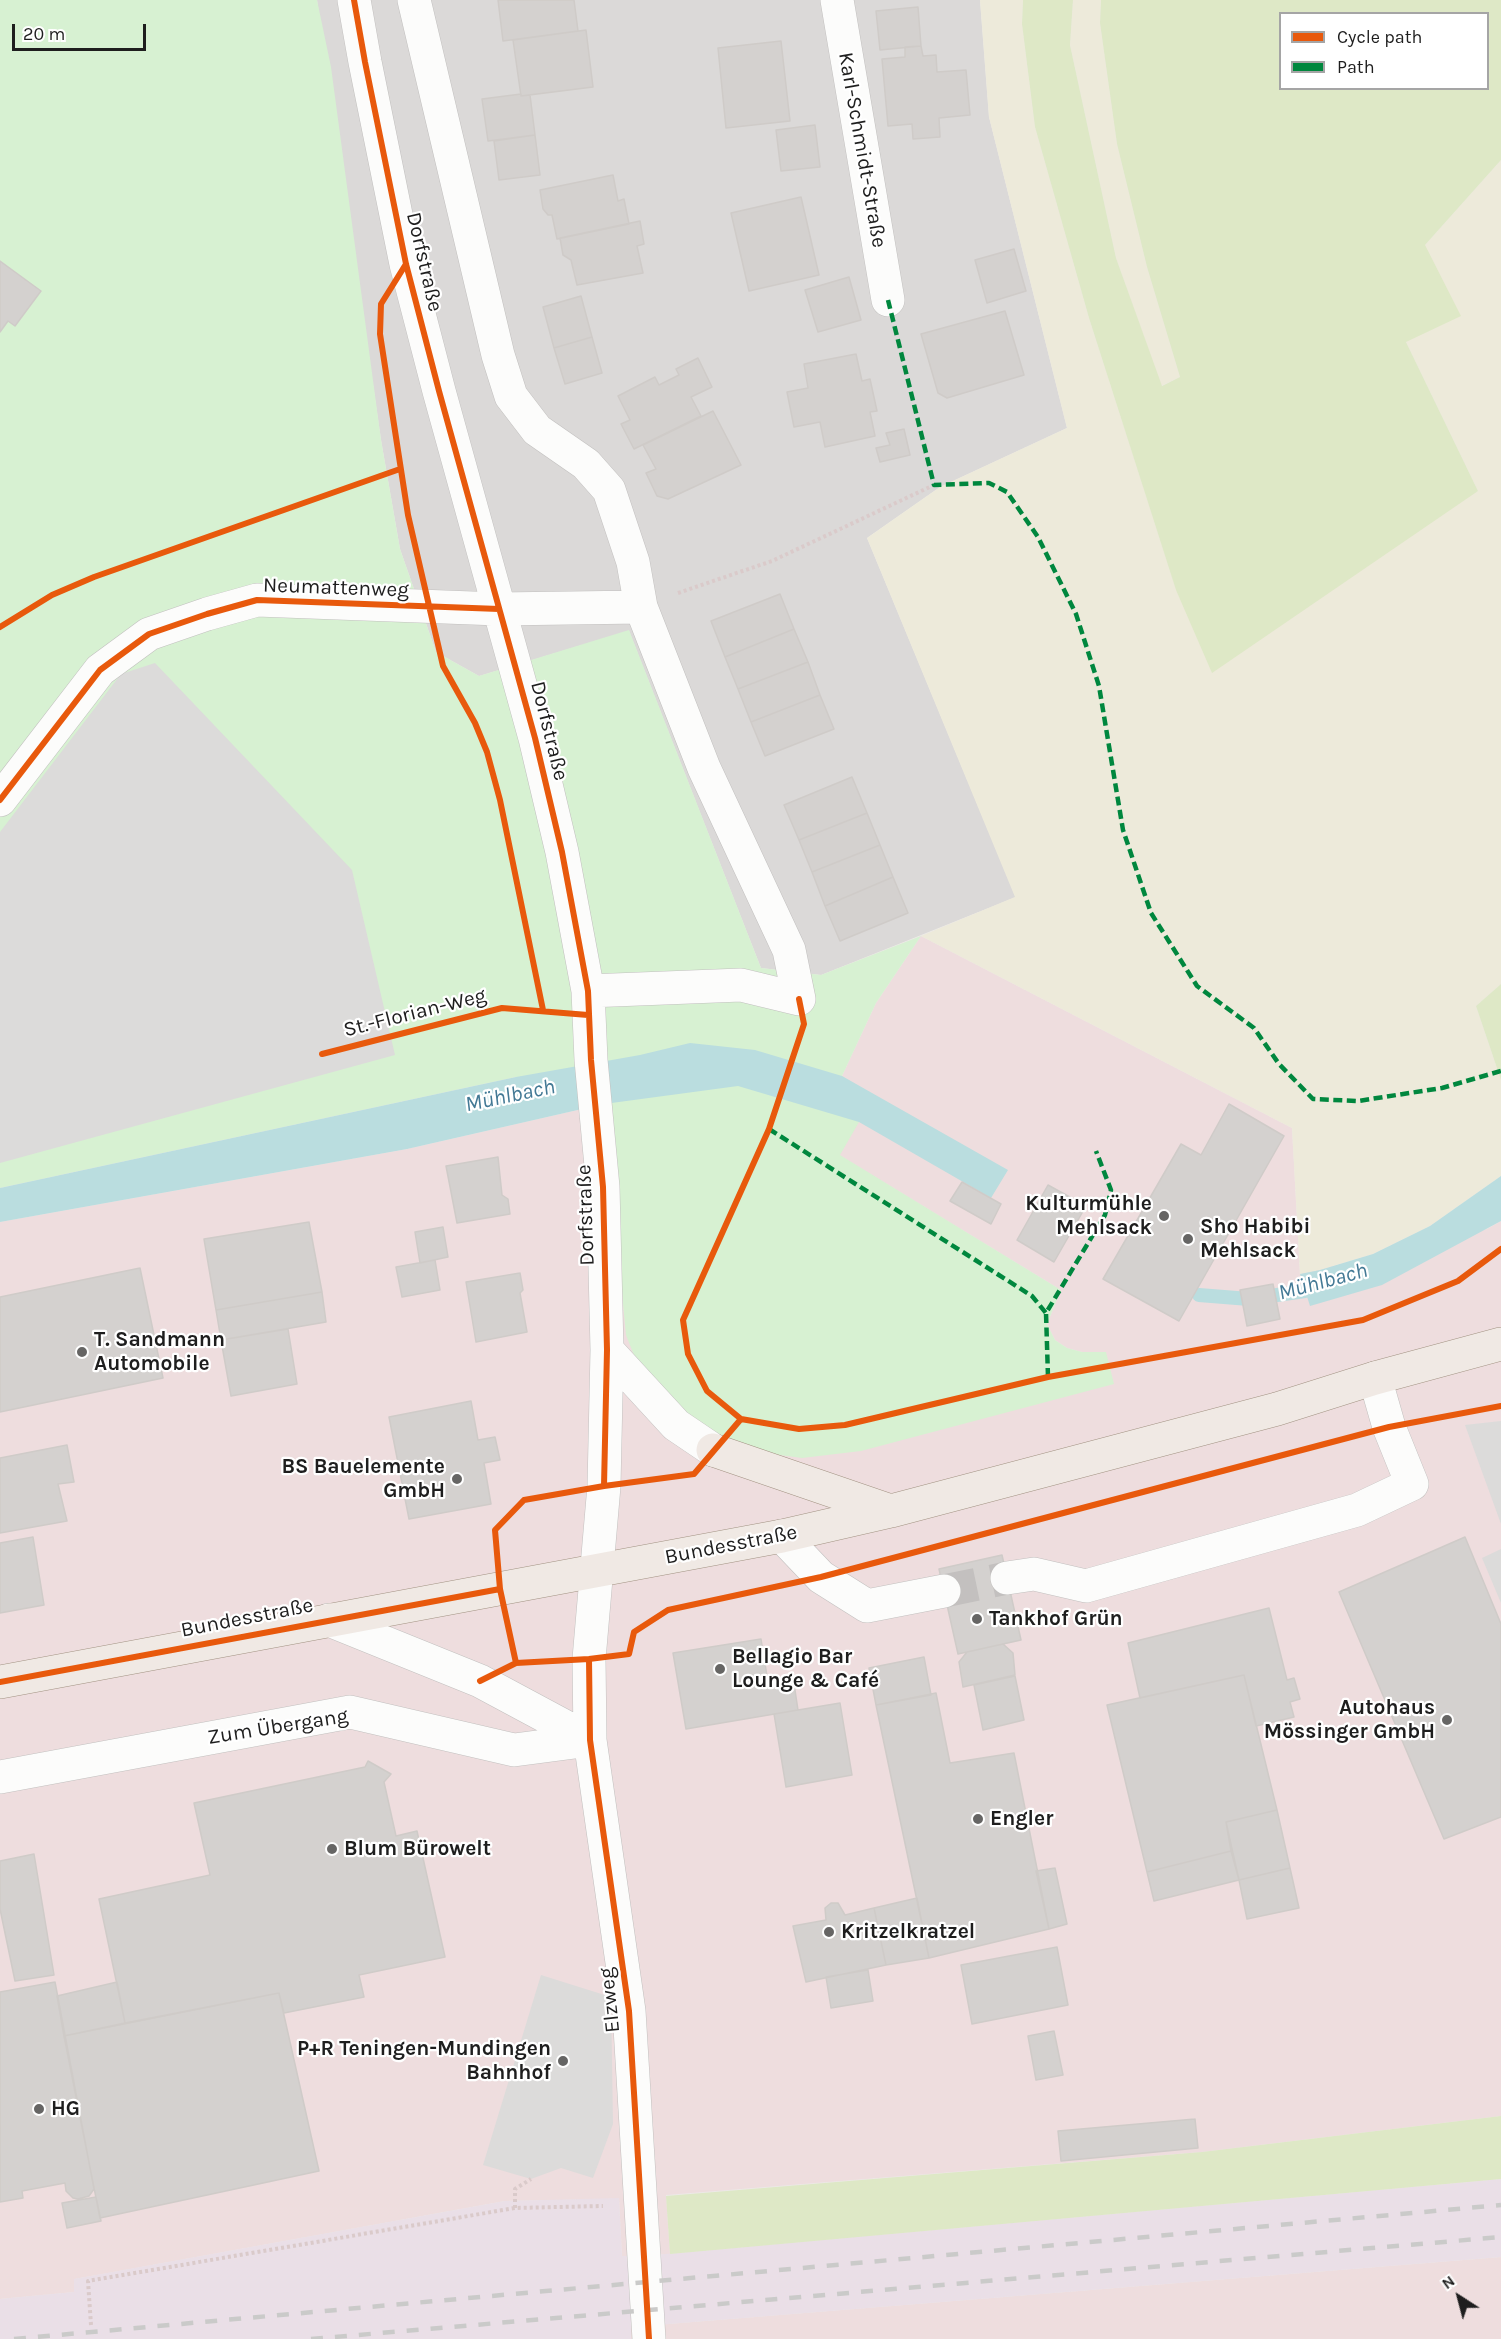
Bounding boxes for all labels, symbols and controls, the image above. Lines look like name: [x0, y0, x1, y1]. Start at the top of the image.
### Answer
scale bar: [15, 12, 148, 50]
legend: [1279, 12, 1489, 90]
text: 20 m: [23, 23, 65, 45]
text: Cycle path: [1337, 26, 1422, 48]
street label: Karl-Schmidt-Straße: [832, 50, 892, 250]
text: Path: [1337, 56, 1375, 78]
street label: Dorfstraße: [400, 210, 448, 314]
street label: Neumattenweg: [263, 573, 409, 603]
street label: Dorfstraße: [525, 679, 573, 783]
street label: St.-Florian-Weg: [341, 983, 489, 1043]
water label: Mühlbach: [463, 1074, 557, 1118]
street label: Dorfstraße: [572, 1164, 600, 1266]
place label: Kulturmühle Mehlsack: [1025, 1191, 1152, 1241]
marker: Kulturmühle Mehlsack: [1157, 1209, 1171, 1223]
place label: Sho Habibi Mehlsack: [1200, 1214, 1310, 1264]
marker: Sho Habibi Mehlsack: [1181, 1232, 1195, 1246]
water label: Mühlbach: [1276, 1257, 1370, 1307]
place label: T. Sandmann Automobile: [94, 1327, 225, 1377]
marker: T. Sandmann Automobile: [75, 1345, 89, 1359]
place label: BS Bauelemente GmbH: [281, 1454, 445, 1504]
marker: BS Bauelemente GmbH: [450, 1472, 464, 1486]
street label: Bundesstraße: [663, 1520, 799, 1570]
street label: Bundesstraße: [179, 1593, 315, 1643]
place label: Tankhof Grün: [989, 1606, 1123, 1632]
marker: Tankhof Grün: [970, 1612, 984, 1626]
place label: Bellagio Bar Lounge & Café: [732, 1644, 879, 1694]
marker: Bellagio Bar Lounge & Café: [713, 1662, 727, 1676]
place label: Autohaus Mössinger GmbH: [1264, 1695, 1435, 1745]
street label: Zum Übergang: [206, 1703, 350, 1751]
marker: Autohaus Mössinger GmbH: [1440, 1713, 1454, 1727]
place label: Engler: [990, 1806, 1053, 1832]
marker: Engler: [971, 1812, 985, 1826]
place label: Blum Bürowelt: [344, 1836, 491, 1862]
marker: Blum Bürowelt: [325, 1842, 339, 1856]
place label: Kritzelkratzel: [841, 1919, 975, 1945]
marker: Kritzelkratzel: [822, 1925, 836, 1939]
street label: Elzweg: [594, 1966, 626, 2034]
place label: P+R Teningen-Mundingen Bahnhof: [297, 2036, 551, 2086]
marker: P+R Teningen-Mundingen Bahnhof: [556, 2054, 570, 2068]
place label: HG: [51, 2096, 80, 2122]
marker: HG: [32, 2102, 46, 2116]
north arrow: [1429, 2267, 1489, 2327]
text: N: [1438, 2271, 1458, 2293]

